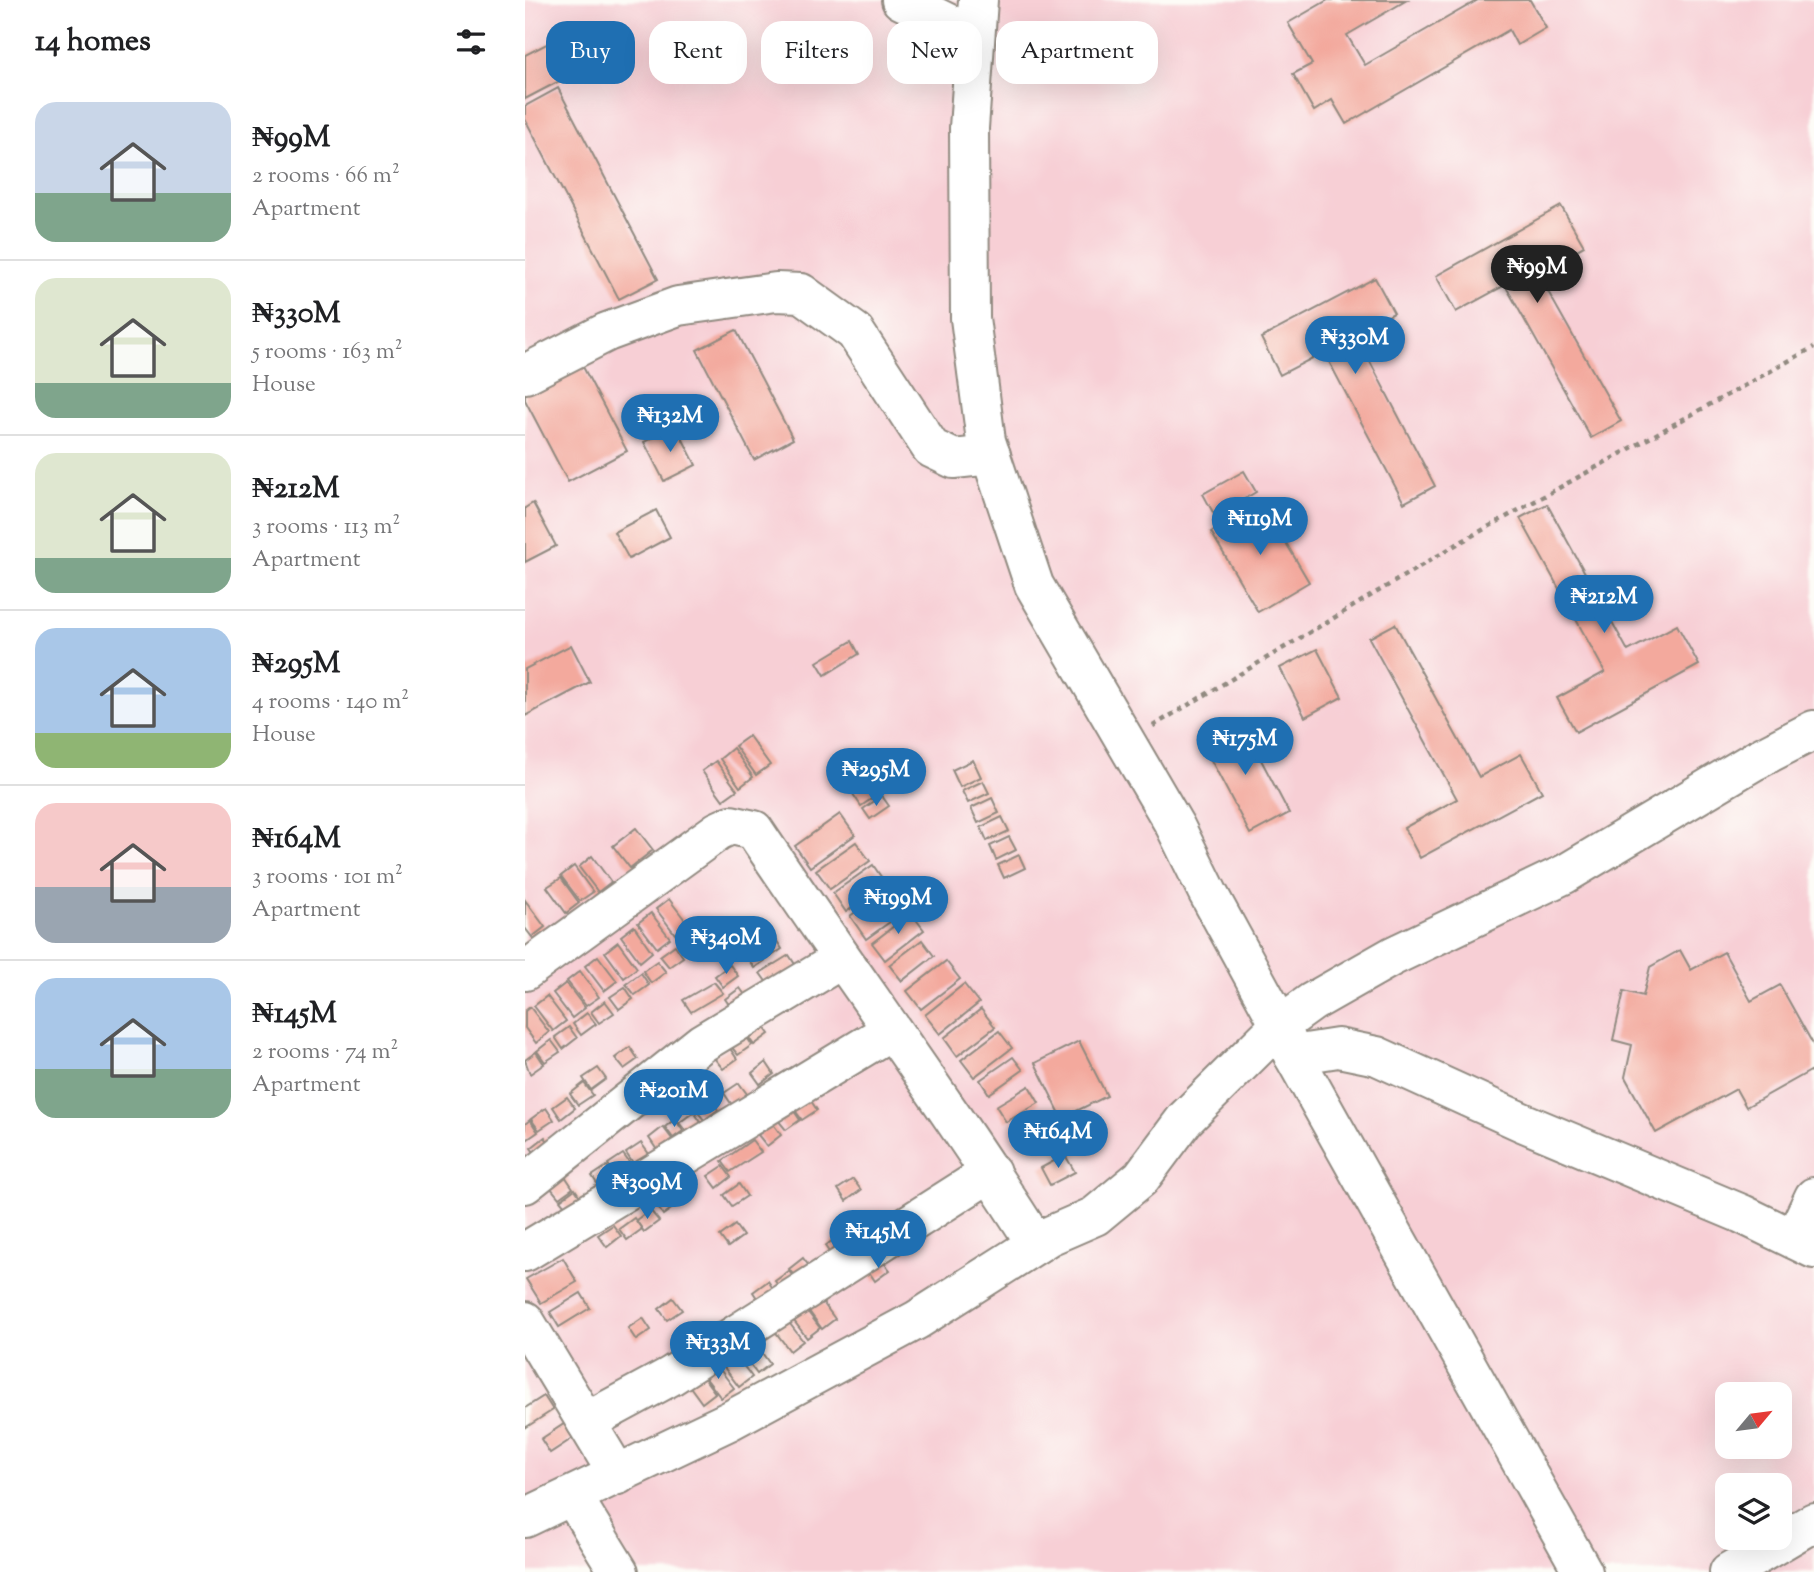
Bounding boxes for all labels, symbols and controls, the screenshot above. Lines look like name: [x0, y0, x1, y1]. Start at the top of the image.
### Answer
text: 14 homes: [35, 21, 151, 64]
chip: Buy: [546, 21, 635, 84]
chip: Rent: [649, 21, 747, 84]
chip: Filters: [761, 21, 873, 84]
chip: New: [887, 21, 982, 84]
chip: Apartment: [996, 21, 1158, 84]
icon: filters: [452, 23, 490, 61]
text: ₦99M: [252, 117, 330, 160]
icon: home: [91, 130, 175, 214]
text: 2 rooms · 66 m²: [252, 160, 400, 193]
text: Apartment: [252, 193, 361, 226]
pin: ₦99M: [1496, 246, 1578, 305]
text: ₦99M: [1507, 251, 1567, 284]
text: ₦330M: [252, 293, 341, 336]
icon: home: [91, 306, 175, 390]
pin: ₦330M: [1306, 316, 1404, 376]
text: ₦330M: [1321, 322, 1389, 355]
text: 5 rooms · 163 m²: [252, 336, 402, 369]
text: House: [252, 369, 316, 402]
pin: ₦132M: [621, 394, 719, 454]
text: ₦132M: [637, 400, 703, 433]
text: ₦212M: [252, 468, 340, 511]
icon: home: [91, 481, 175, 565]
pin: ₦119M: [1211, 498, 1309, 557]
text: ₦119M: [1228, 503, 1292, 536]
text: 3 rooms · 113 m²: [252, 511, 400, 544]
text: Apartment: [252, 544, 361, 577]
pin: ₦212M: [1555, 576, 1653, 635]
text: ₦212M: [1570, 581, 1638, 614]
text: ₦295M: [252, 643, 340, 686]
icon: home: [91, 656, 175, 740]
text: 4 rooms · 140 m²: [252, 686, 409, 719]
pin: ₦175M: [1196, 718, 1294, 777]
text: House: [252, 719, 316, 752]
text: ₦175M: [1213, 723, 1277, 756]
pin: ₦295M: [827, 748, 925, 808]
text: ₦295M: [842, 754, 910, 787]
text: ₦164M: [252, 818, 341, 861]
icon: home: [91, 831, 175, 915]
text: 3 rooms · 101 m²: [252, 861, 403, 894]
pin: ₦199M: [849, 876, 947, 936]
text: ₦199M: [864, 882, 932, 915]
text: Apartment: [252, 894, 361, 927]
pin: ₦340M: [677, 916, 775, 976]
text: ₦340M: [691, 922, 761, 955]
text: ₦145M: [252, 993, 337, 1036]
icon: home: [91, 1006, 175, 1090]
text: 2 rooms · 74 m²: [252, 1036, 398, 1069]
text: Apartment: [252, 1069, 361, 1102]
pin: ₦201M: [625, 1070, 723, 1129]
text: ₦201M: [640, 1075, 708, 1108]
pin: ₦164M: [1009, 1110, 1107, 1170]
text: ₦164M: [1024, 1116, 1092, 1149]
pin: ₦309M: [598, 1162, 696, 1221]
text: ₦309M: [612, 1167, 682, 1200]
pin: ₦145M: [829, 1210, 927, 1270]
text: ₦145M: [845, 1216, 911, 1249]
pin: ₦133M: [669, 1322, 767, 1381]
text: ₦133M: [686, 1327, 750, 1360]
north arrow: [1715, 1382, 1792, 1460]
map controls: [1715, 1382, 1792, 1550]
button: layers: [1715, 1473, 1792, 1550]

